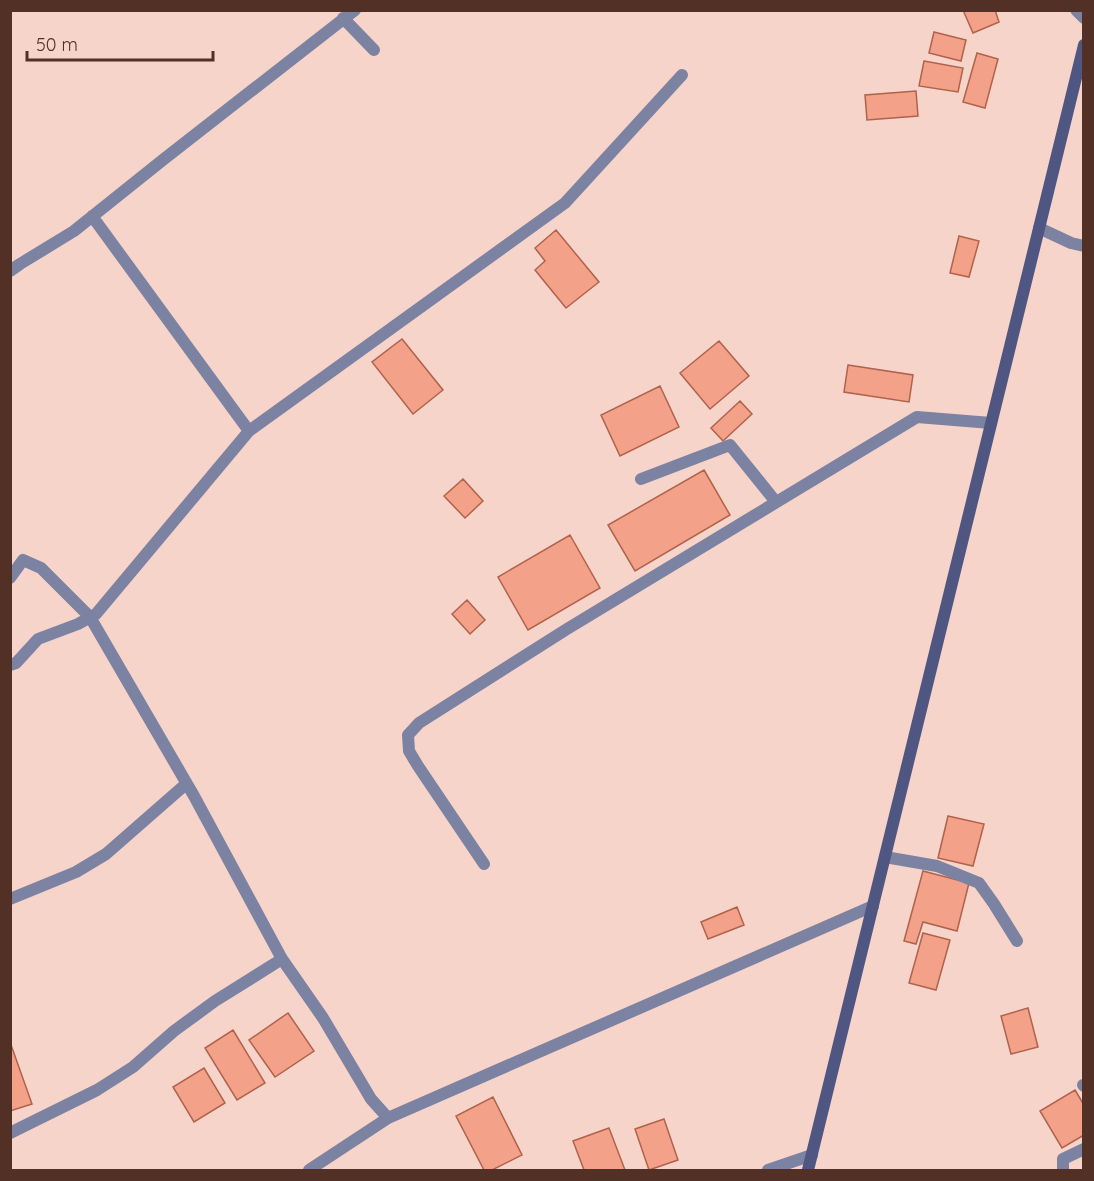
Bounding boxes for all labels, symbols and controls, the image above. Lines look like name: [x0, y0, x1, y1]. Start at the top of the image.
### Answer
scale bar: [27, 24, 213, 62]
text: 50 m: [36, 33, 78, 56]

